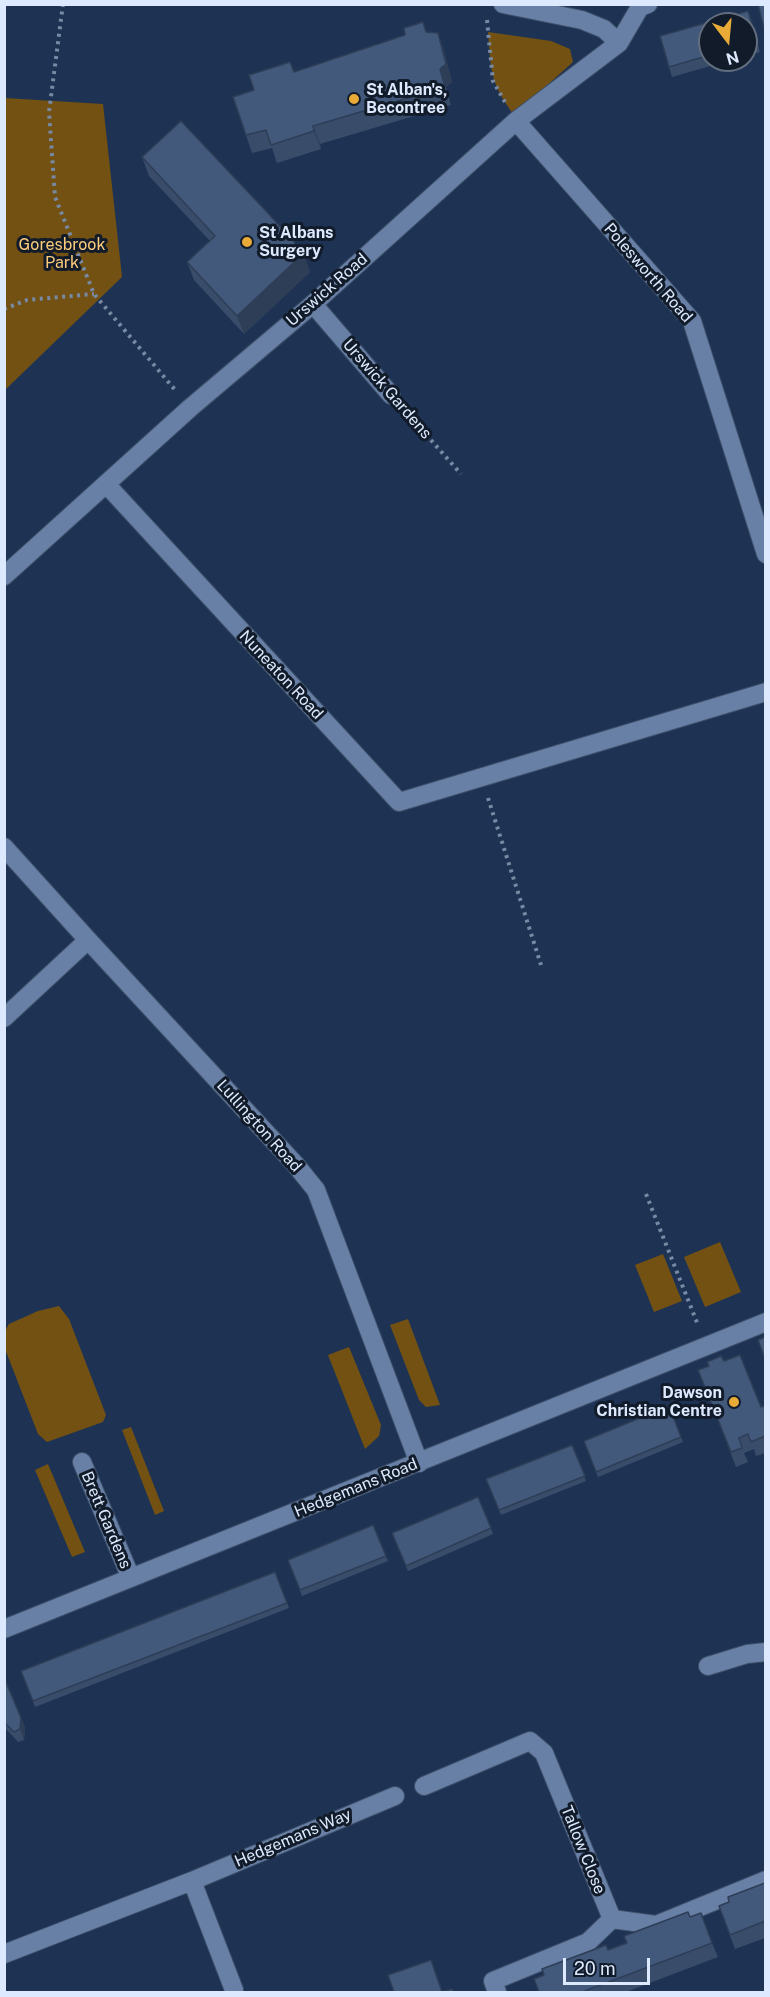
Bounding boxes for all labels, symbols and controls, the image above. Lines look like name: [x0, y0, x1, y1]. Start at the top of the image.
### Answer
north arrow: [698, 12, 758, 72]
text: N: [724, 47, 741, 69]
place label: St Alban's, Becontree: [366, 80, 447, 118]
marker: St Alban's, Becontree: [347, 92, 361, 106]
street label: Polesworth Road: [600, 219, 696, 327]
place label: St Albans Surgery: [259, 223, 334, 261]
park label: Goresbrook Park: [19, 235, 105, 273]
marker: St Albans Surgery: [240, 235, 254, 249]
street label: Urswick Road: [282, 250, 372, 330]
street label: Urswick Gardens: [338, 335, 436, 443]
street label: Nuneaton Road: [235, 627, 327, 723]
street label: Lullington Road: [213, 1076, 305, 1176]
place label: Dawson Christian Centre: [596, 1383, 722, 1421]
marker: Dawson Christian Centre: [727, 1395, 741, 1409]
street label: Hedgemans Road: [292, 1455, 420, 1521]
street label: Brett Gardens: [77, 1469, 135, 1571]
street label: Tallow Close: [557, 1803, 609, 1897]
street label: Hedgemans Way: [232, 1805, 354, 1871]
scale bar: [566, 1946, 653, 1984]
text: 20 m: [574, 1958, 616, 1979]

